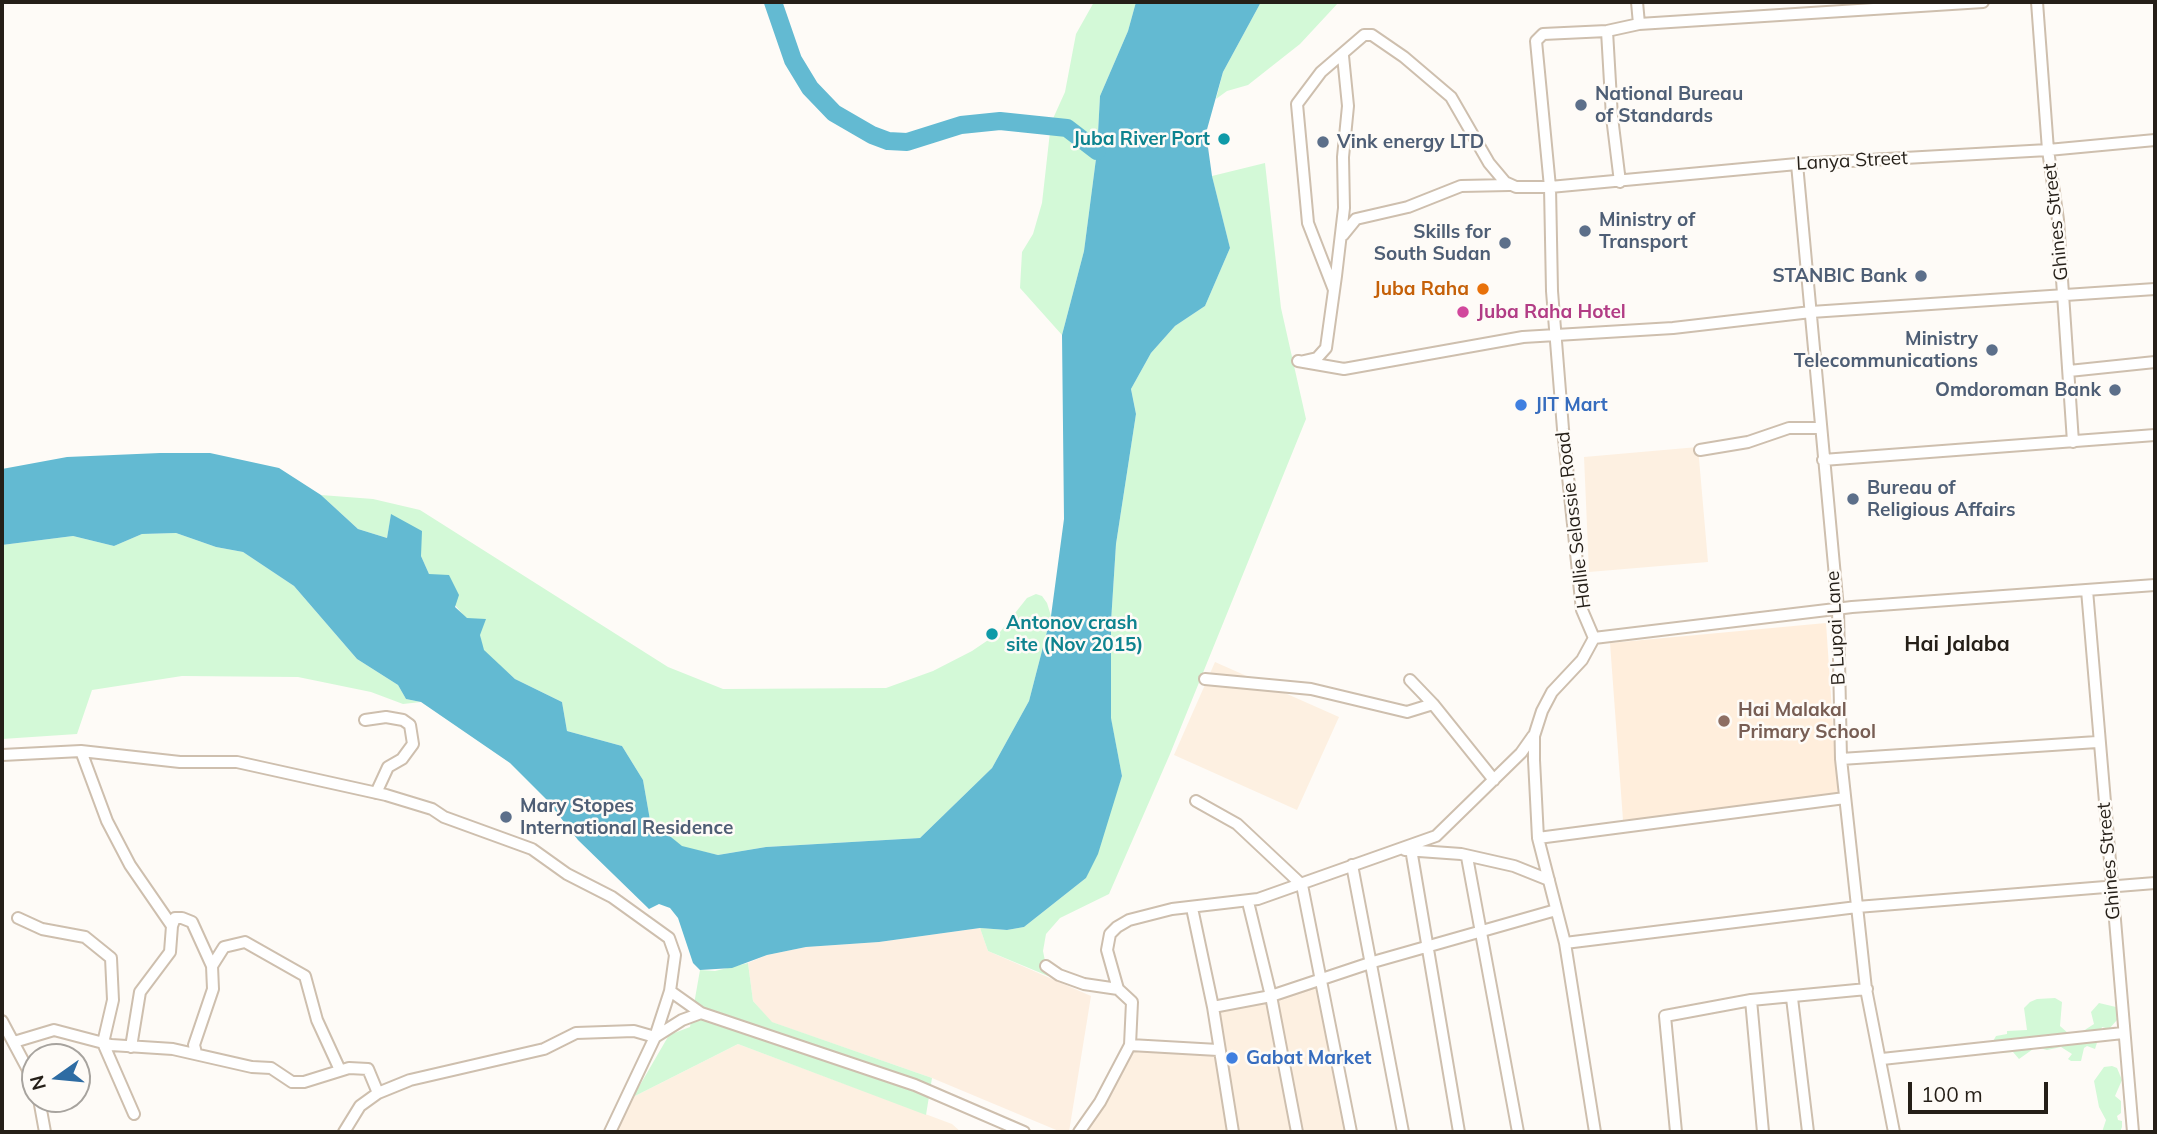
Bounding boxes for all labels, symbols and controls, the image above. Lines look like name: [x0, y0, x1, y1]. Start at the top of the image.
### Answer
place label: National Bureau of Standards: [1595, 83, 1743, 127]
marker: National Bureau of Standards: [1573, 97, 1589, 113]
place label: Juba River Port: [1073, 128, 1210, 150]
marker: Juba River Port: [1216, 131, 1232, 147]
place label: Vink energy LTD: [1337, 131, 1484, 153]
marker: Vink energy LTD: [1315, 134, 1331, 150]
street label: Lanya Street: [1796, 147, 1908, 175]
street label: Ghines Street: [2038, 162, 2074, 282]
place label: Ministry of Transport: [1599, 209, 1695, 253]
place label: Skills for South Sudan: [1374, 221, 1491, 265]
marker: Ministry of Transport: [1577, 223, 1593, 239]
marker: Skills for South Sudan: [1497, 235, 1513, 251]
place label: STANBIC Bank: [1773, 265, 1907, 287]
marker: STANBIC Bank: [1913, 268, 1929, 284]
place label: Juba Raha: [1374, 278, 1469, 300]
marker: Juba Raha: [1475, 281, 1491, 297]
place label: Juba Raha Hotel: [1477, 301, 1626, 323]
marker: Juba Raha Hotel: [1455, 304, 1471, 320]
place label: Ministry Telecommunications: [1794, 328, 1978, 372]
marker: Ministry Telecommunications: [1984, 342, 2000, 358]
place label: Omdoroman Bank: [1935, 379, 2101, 401]
marker: Omdoroman Bank: [2107, 382, 2123, 398]
place label: JIT Mart: [1535, 394, 1608, 416]
marker: JIT Mart: [1513, 397, 1529, 413]
street label: Hallie Selassie Road: [1552, 430, 1596, 610]
place label: Bureau of Religious Affairs: [1867, 477, 2016, 521]
marker: Bureau of Religious Affairs: [1845, 491, 1861, 507]
street label: B Lupai Lane: [1822, 570, 1850, 686]
place label: Antonov crash site (Nov 2015): [1006, 612, 1143, 656]
marker: Antonov crash site (Nov 2015): [984, 626, 1000, 642]
district label: Hai Jalaba: [1904, 632, 2010, 658]
place label: Hai Malakal Primary School: [1738, 699, 1876, 743]
marker: Hai Malakal Primary School: [1716, 713, 1732, 729]
place label: Mary Stopes International Residence: [520, 795, 733, 839]
street label: Ghines Street: [2093, 801, 2125, 921]
marker: Mary Stopes International Residence: [498, 809, 514, 825]
north arrow: [21, 1043, 91, 1113]
place label: Gabat Market: [1246, 1047, 1371, 1069]
marker: Gabat Market: [1224, 1050, 1240, 1066]
scale bar: [1912, 1068, 2052, 1112]
text: N: [24, 1073, 51, 1093]
text: 100 m: [1921, 1081, 1983, 1107]

